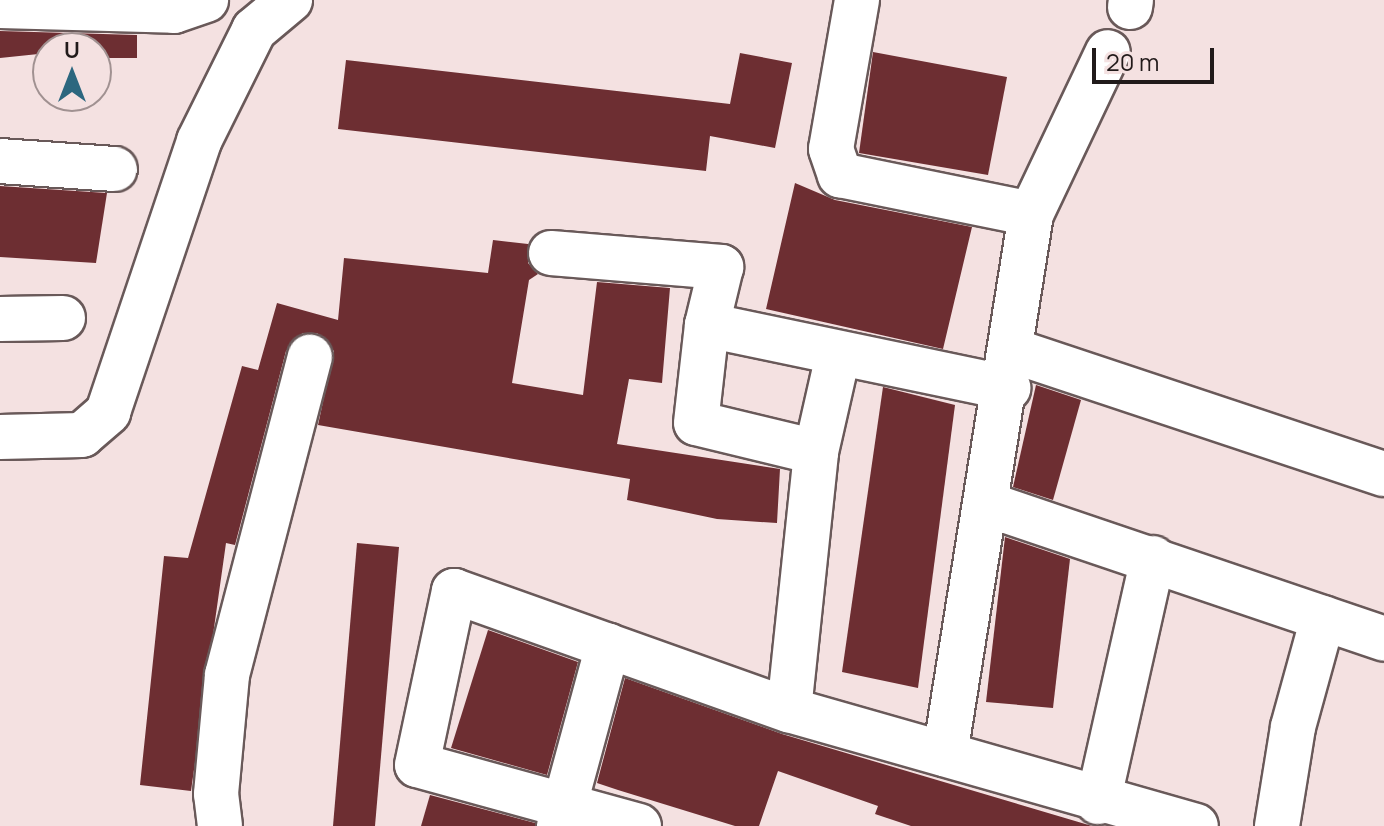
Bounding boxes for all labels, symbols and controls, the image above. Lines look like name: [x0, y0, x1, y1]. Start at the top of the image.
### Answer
north arrow: [32, 32, 112, 112]
scale bar: [1096, 32, 1218, 82]
text: U: [64, 35, 80, 65]
text: 20 m: [1106, 45, 1159, 78]

